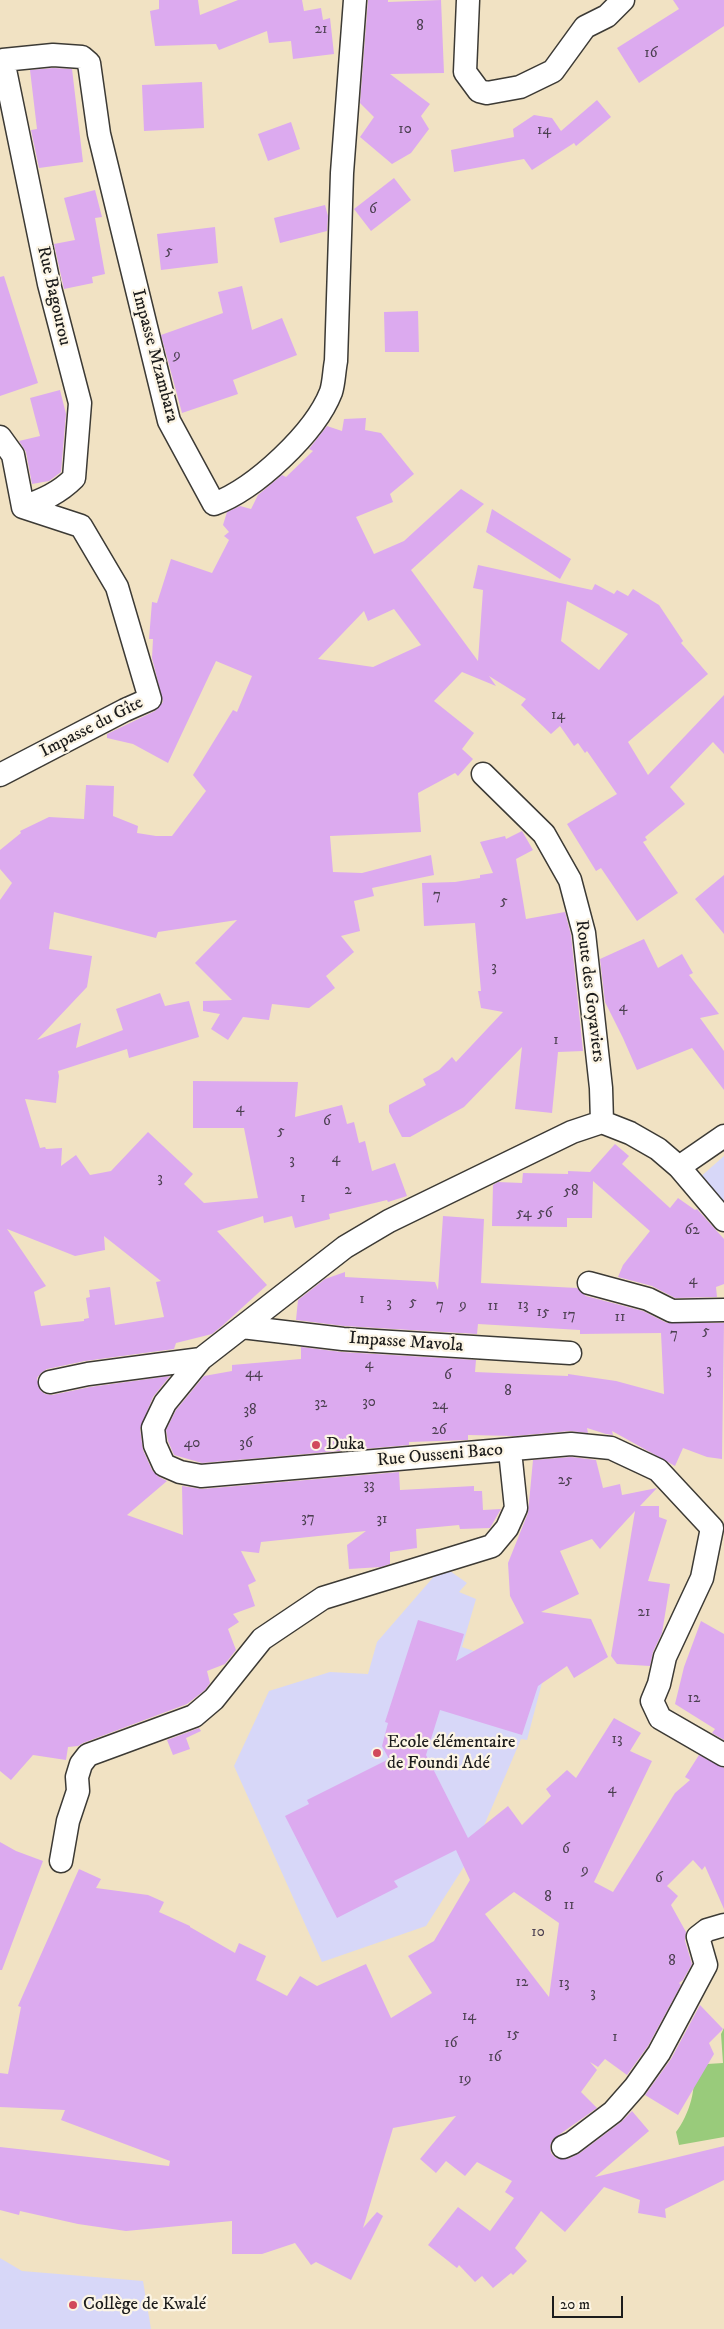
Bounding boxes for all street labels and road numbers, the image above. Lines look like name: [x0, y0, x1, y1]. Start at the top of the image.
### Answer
street label: Rue Bagourou: [31, 244, 75, 348]
street label: Impasse Mzambara: [126, 287, 182, 425]
street label: Impasse du Gîte: [37, 693, 147, 763]
street label: Route des Goyaviers: [570, 919, 608, 1063]
street label: Impasse Mavola: [348, 1328, 464, 1358]
street label: Rue Ousseni Baco: [376, 1440, 504, 1472]

